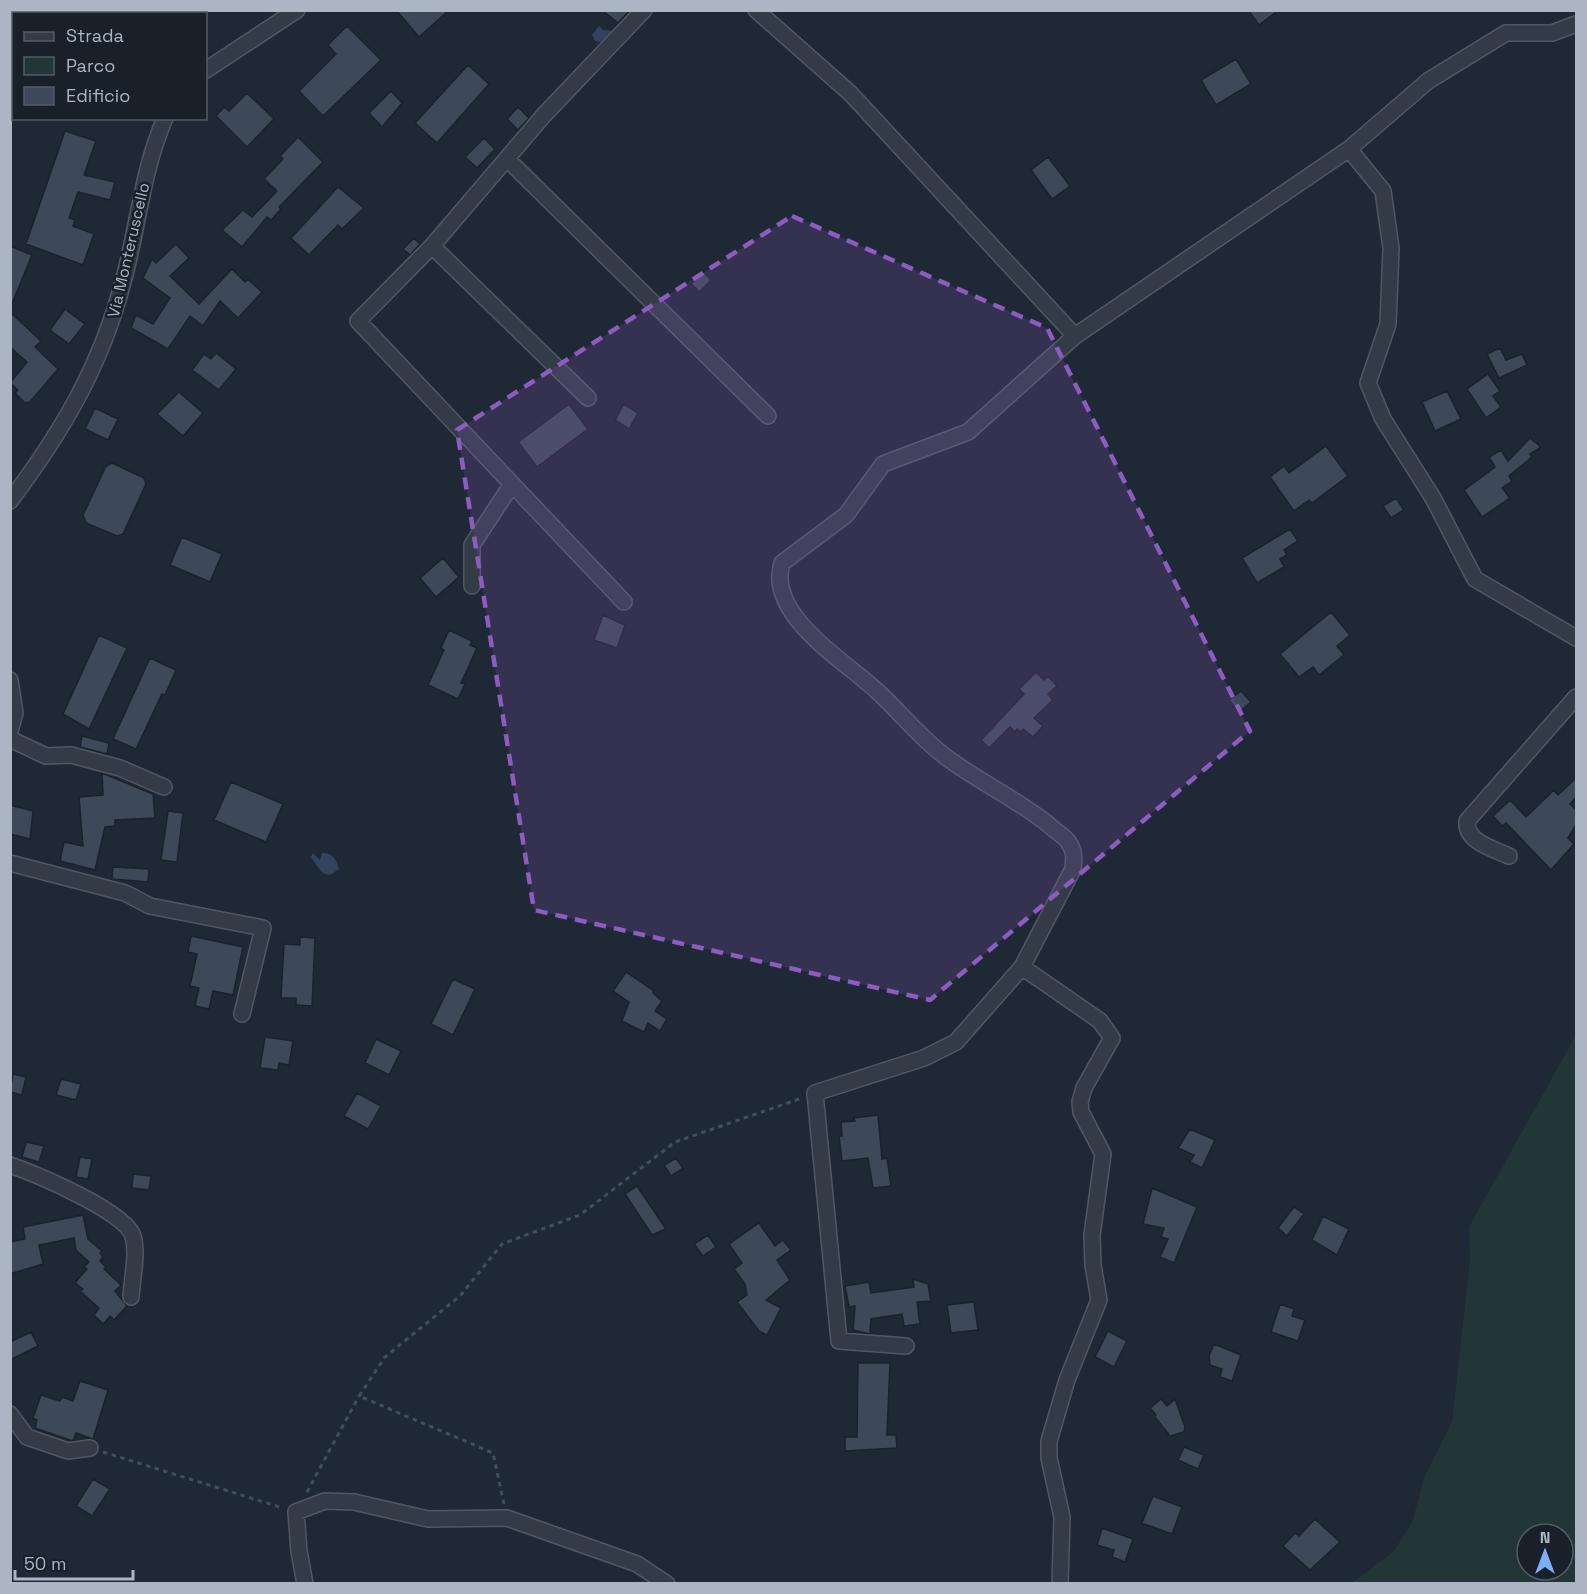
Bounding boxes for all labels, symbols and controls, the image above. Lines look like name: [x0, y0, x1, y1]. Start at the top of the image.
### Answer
legend: [12, 12, 207, 120]
text: Strada: [66, 24, 124, 47]
text: Parco: [66, 54, 115, 77]
text: Edificio: [66, 84, 130, 107]
street label: Via Monteruscello: [103, 181, 154, 320]
north arrow: [1515, 1522, 1575, 1582]
text: N: [1540, 1527, 1550, 1548]
scale bar: [15, 1543, 134, 1581]
text: 50 m: [24, 1552, 66, 1575]

